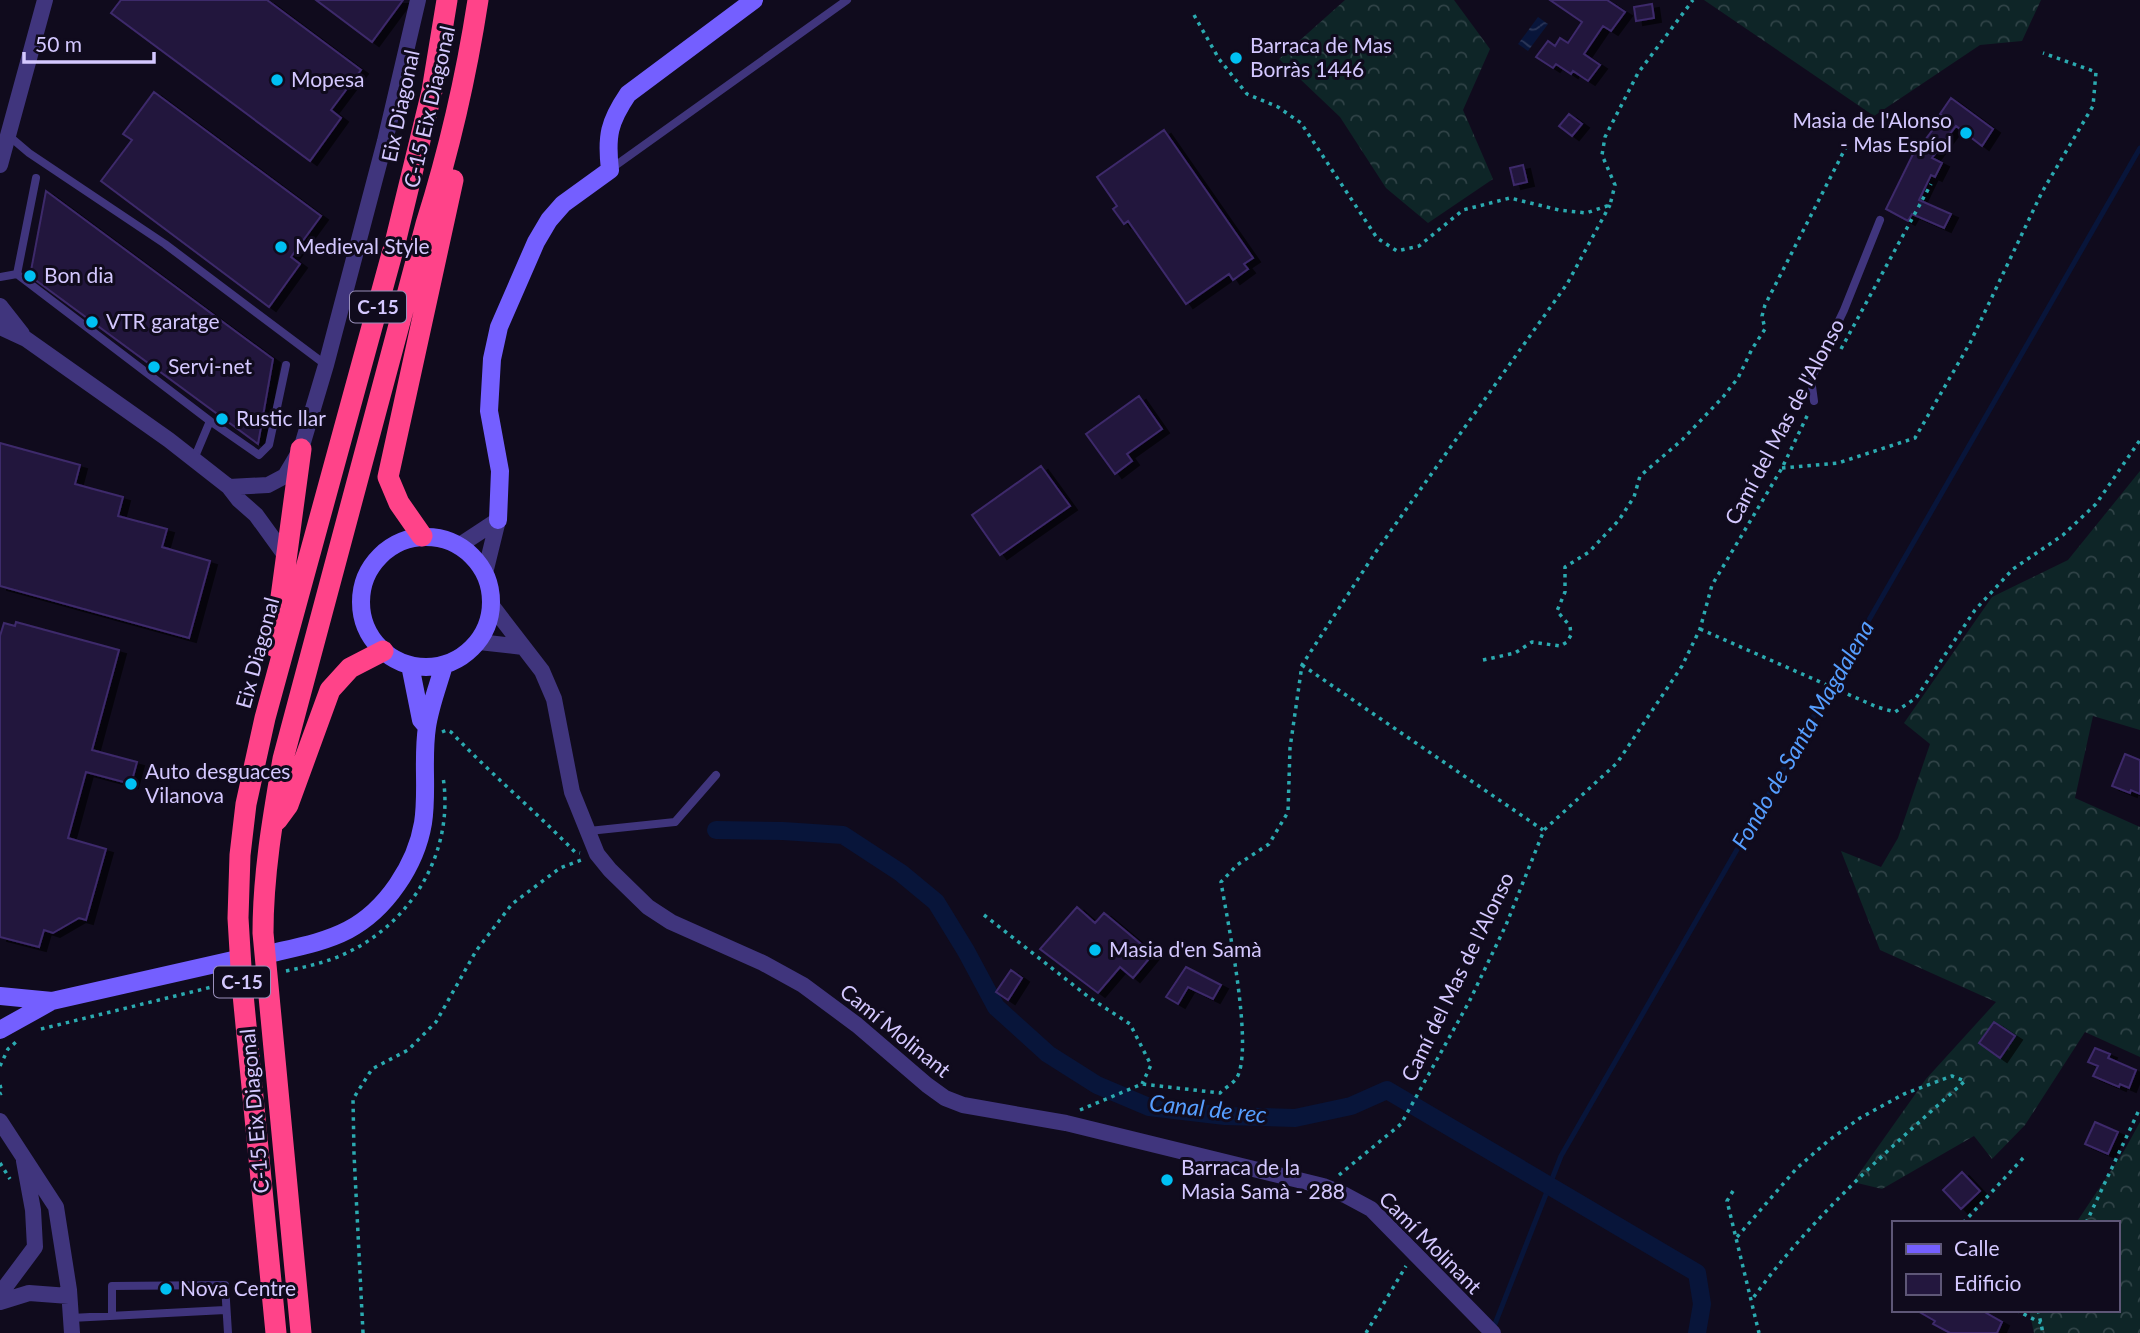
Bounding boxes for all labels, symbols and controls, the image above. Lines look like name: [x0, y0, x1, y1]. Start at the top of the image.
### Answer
scale bar: [24, 21, 154, 65]
street label: C-15 Eix Diagonal: [398, 23, 459, 190]
text: 50 m: [35, 31, 82, 56]
place label: Barraca de Mas Borràs 1446: [1250, 32, 1392, 81]
street label: Eix Diagonal: [375, 47, 424, 164]
marker: Barraca de Mas Borràs 1446: [1228, 50, 1244, 66]
place label: Mopesa: [291, 66, 364, 91]
marker: Mopesa: [269, 72, 285, 88]
place label: Masia de l'Alonso - Mas Espíol: [1792, 107, 1952, 156]
marker: Masia de l'Alonso - Mas Espíol: [1958, 125, 1974, 141]
place label: Medieval Style: [295, 233, 430, 258]
marker: Medieval Style: [273, 239, 289, 255]
place label: Bon dia: [44, 262, 114, 287]
marker: Bon dia: [22, 268, 38, 284]
road number: C-15: [350, 292, 406, 322]
place label: VTR garatge: [106, 308, 220, 333]
marker: VTR garatge: [84, 314, 100, 330]
street label: Camí del Mas de l'Alonso: [1719, 314, 1849, 528]
place label: Servi-net: [168, 353, 252, 378]
marker: Servi-net: [146, 359, 162, 375]
place label: Rustic llar: [236, 405, 326, 430]
marker: Rustic llar: [214, 411, 230, 427]
street label: Eix Diagonal: [230, 594, 283, 711]
water label: Fondo de Santa Magdalena: [1725, 615, 1879, 854]
place label: Auto desguaces Vilanova: [145, 758, 290, 807]
marker: Auto desguaces Vilanova: [123, 776, 139, 792]
street label: Camí del Mas de l'Alonso: [1395, 868, 1518, 1085]
place label: Masia d'en Samà: [1109, 936, 1262, 961]
marker: Masia d'en Samà: [1087, 942, 1103, 958]
road number: C-15: [214, 966, 270, 998]
street label: Camí Molinant: [836, 978, 956, 1082]
street label: C-15 Eix Diagonal: [234, 1028, 273, 1195]
water label: Canal de rec: [1148, 1088, 1268, 1128]
place label: Barraca de la Masia Samà - 288: [1181, 1154, 1345, 1203]
marker: Barraca de la Masia Samà - 288: [1159, 1172, 1175, 1188]
street label: Camí Molinant: [1375, 1186, 1488, 1299]
legend: [1892, 1221, 2119, 1312]
text: Calle: [1954, 1235, 1999, 1260]
text: Edificio: [1954, 1270, 2022, 1295]
place label: Nova Centre: [180, 1275, 296, 1300]
marker: Nova Centre: [158, 1281, 174, 1297]

